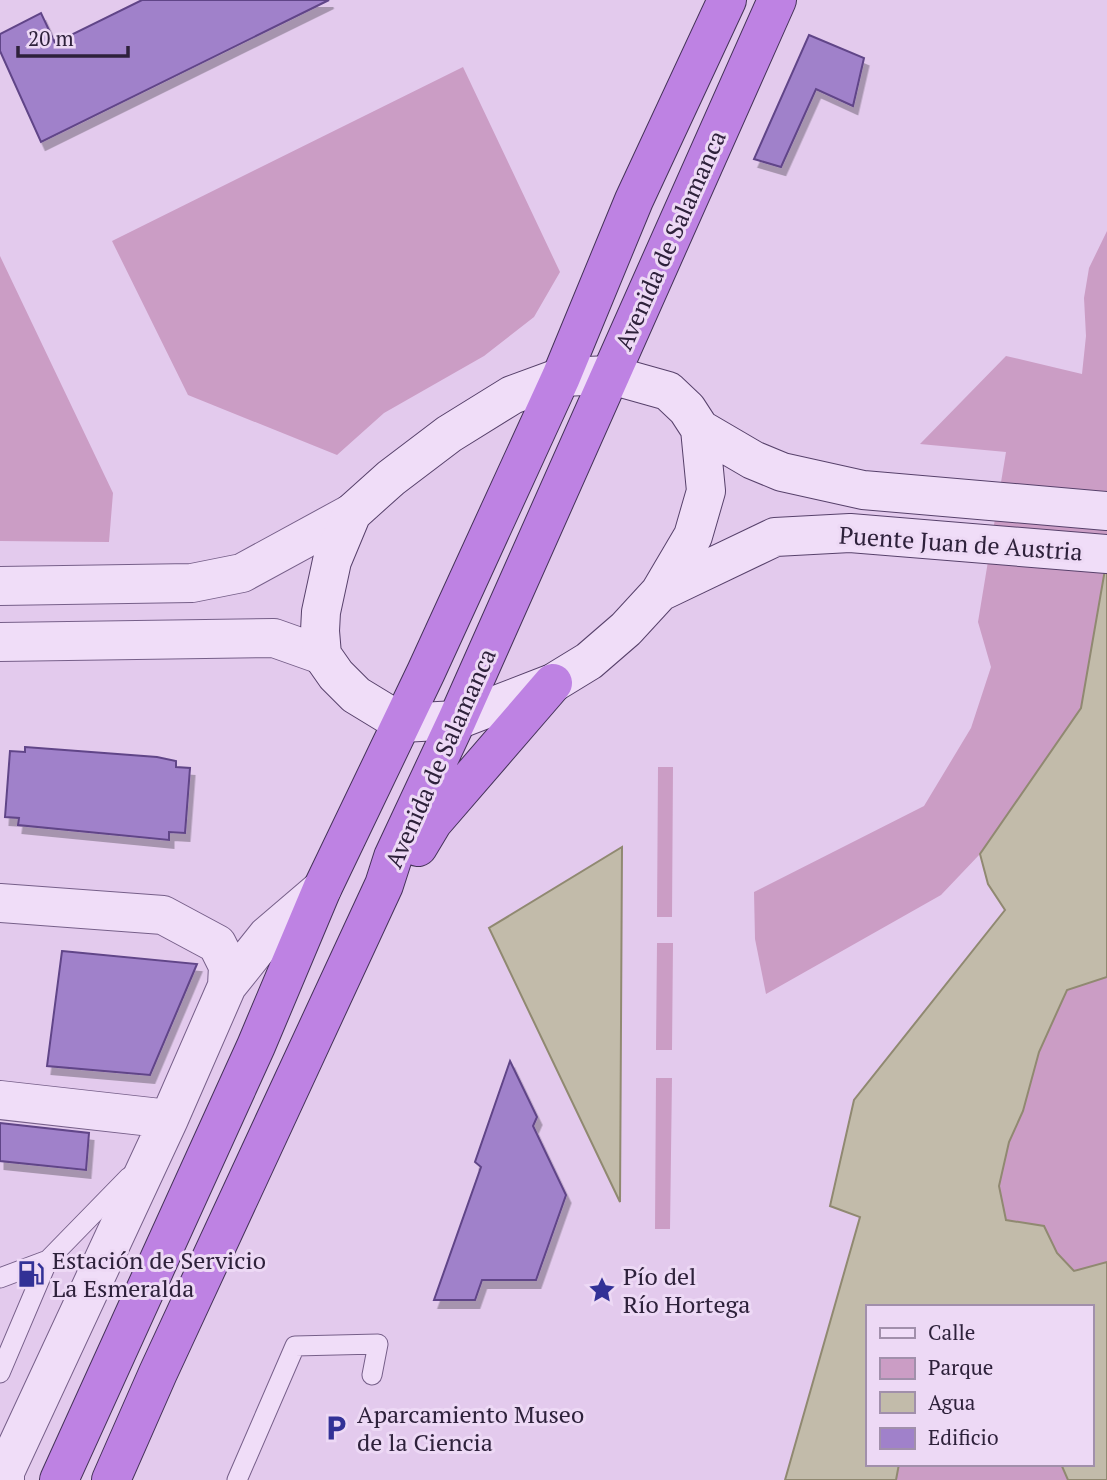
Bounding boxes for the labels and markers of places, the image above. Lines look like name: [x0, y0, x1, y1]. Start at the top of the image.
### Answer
place label: Estación de Servicio La Esmeralda: [52, 1244, 266, 1304]
fuel station icon: Estación de Servicio La Esmeralda: [16, 1259, 46, 1289]
place label: Pío del Río Hortega: [623, 1260, 750, 1320]
place icon: Pío del Río Hortega: [587, 1275, 617, 1305]
place label: Aparcamiento Museo de la Ciencia: [357, 1398, 584, 1458]
parking icon: Aparcamiento Museo de la Ciencia: [321, 1413, 351, 1443]

